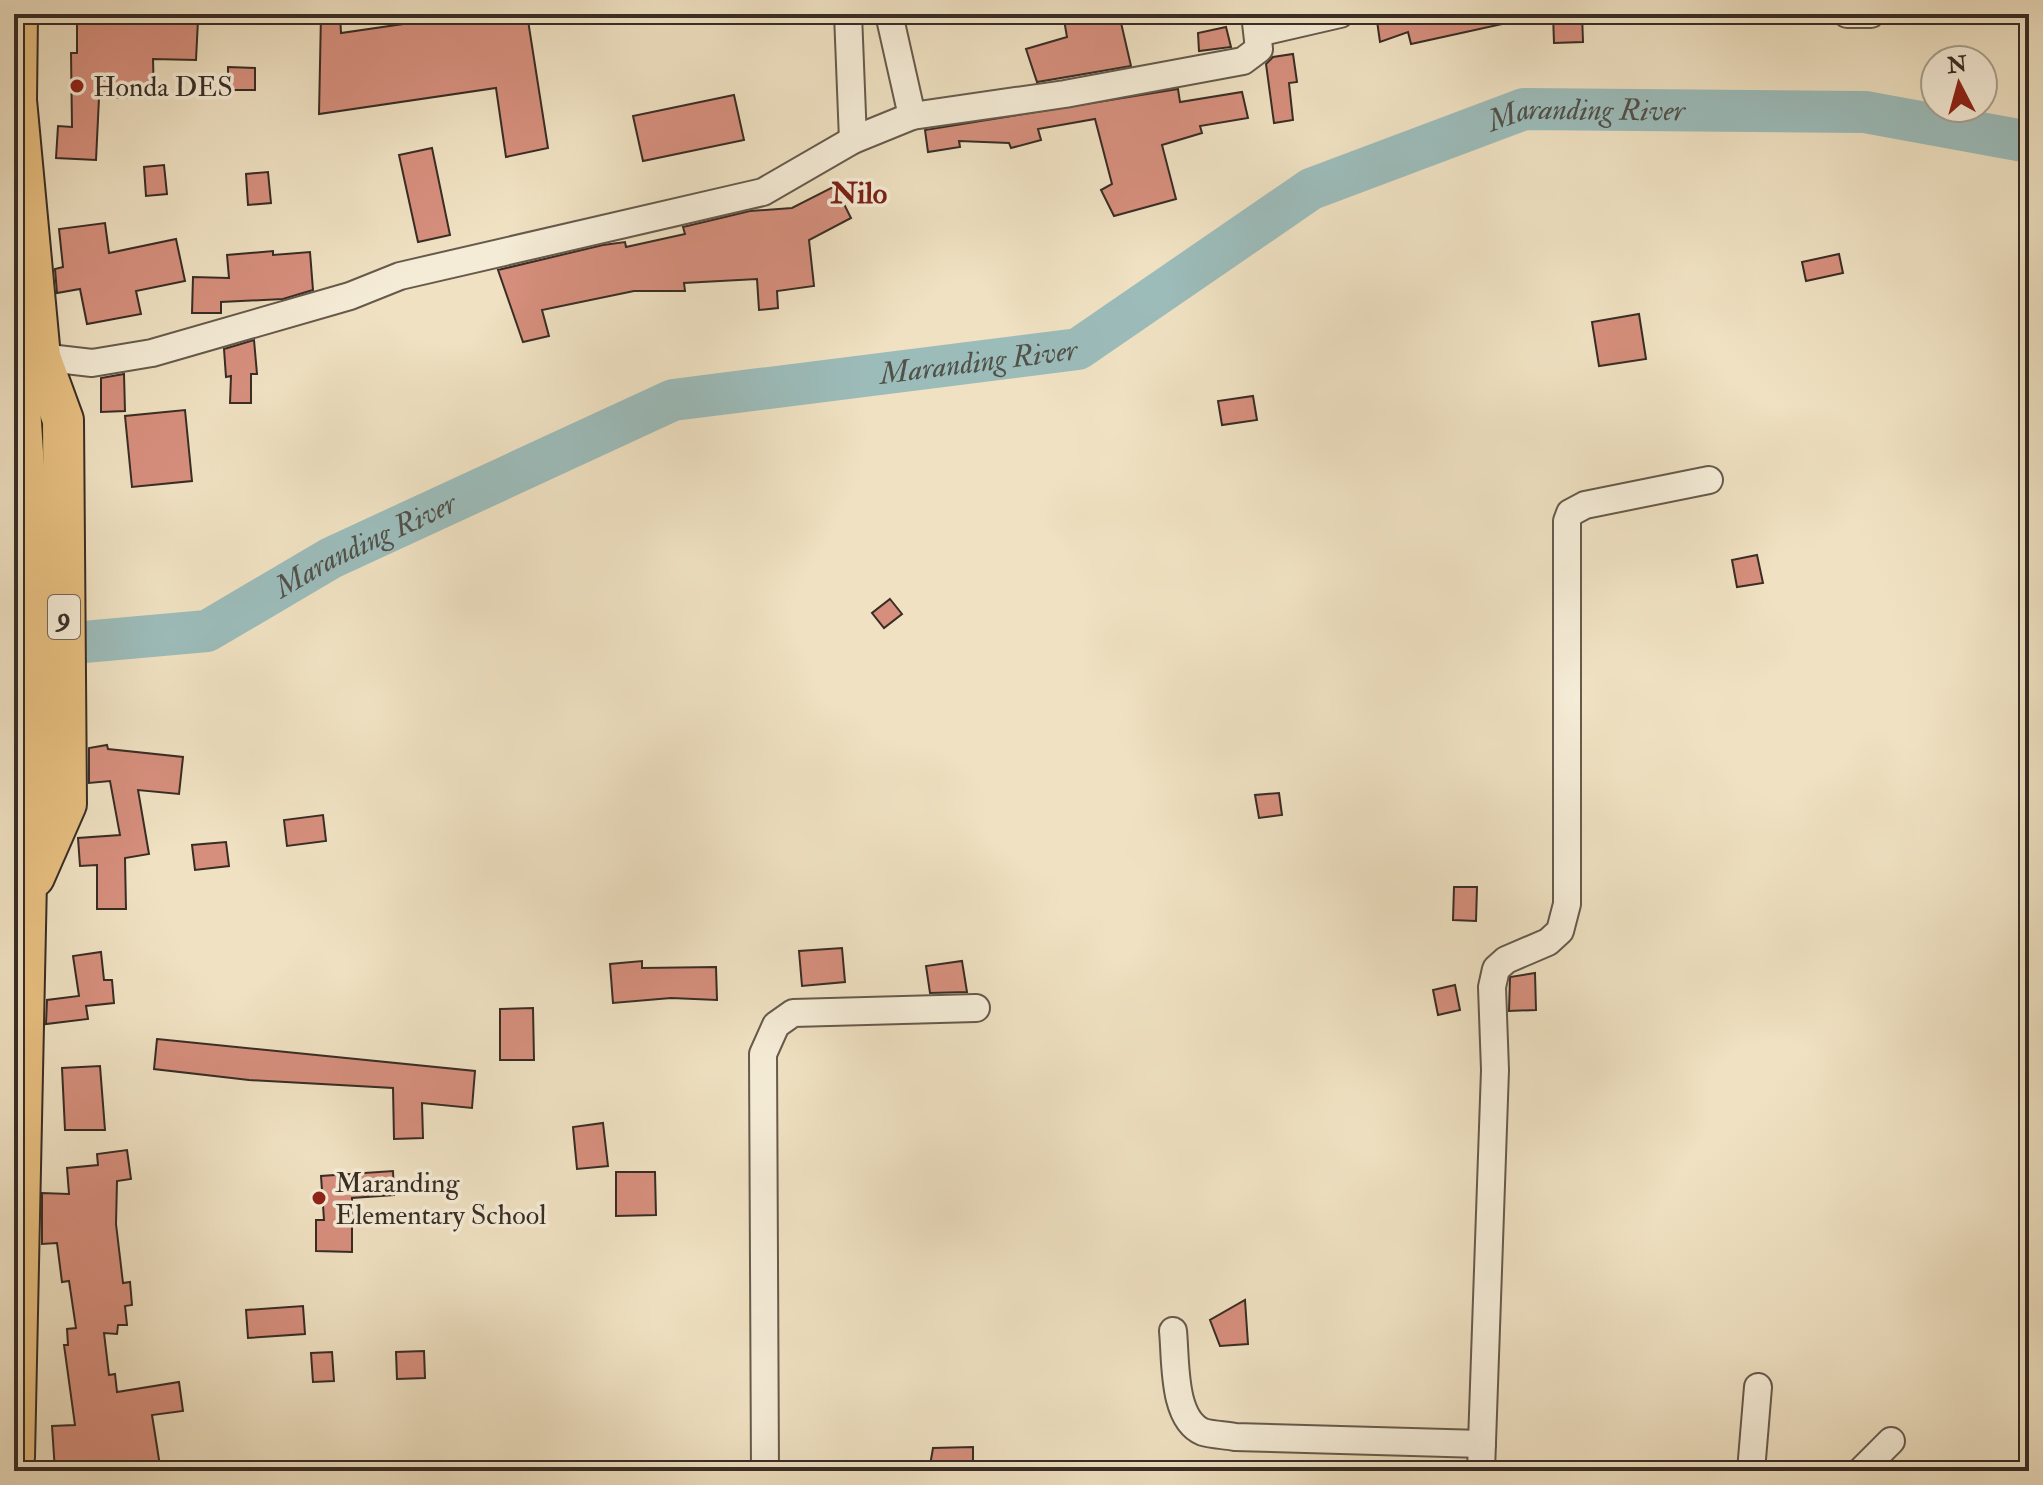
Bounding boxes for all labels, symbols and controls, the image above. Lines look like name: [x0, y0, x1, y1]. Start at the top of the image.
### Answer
north arrow: [1919, 44, 1999, 124]
text: N: [1945, 50, 1969, 80]
place label: Honda DES: [93, 70, 233, 105]
marker: Honda DES: [68, 77, 86, 95]
water label: Maranding River: [1480, 91, 1687, 141]
district label: Nilo: [830, 175, 887, 212]
water label: Maranding River: [875, 331, 1081, 393]
water label: Maranding River: [266, 484, 464, 607]
road number: 9: [48, 595, 80, 639]
place label: Maranding Elementary School: [335, 1166, 546, 1233]
marker: Maranding Elementary School: [310, 1189, 328, 1207]

